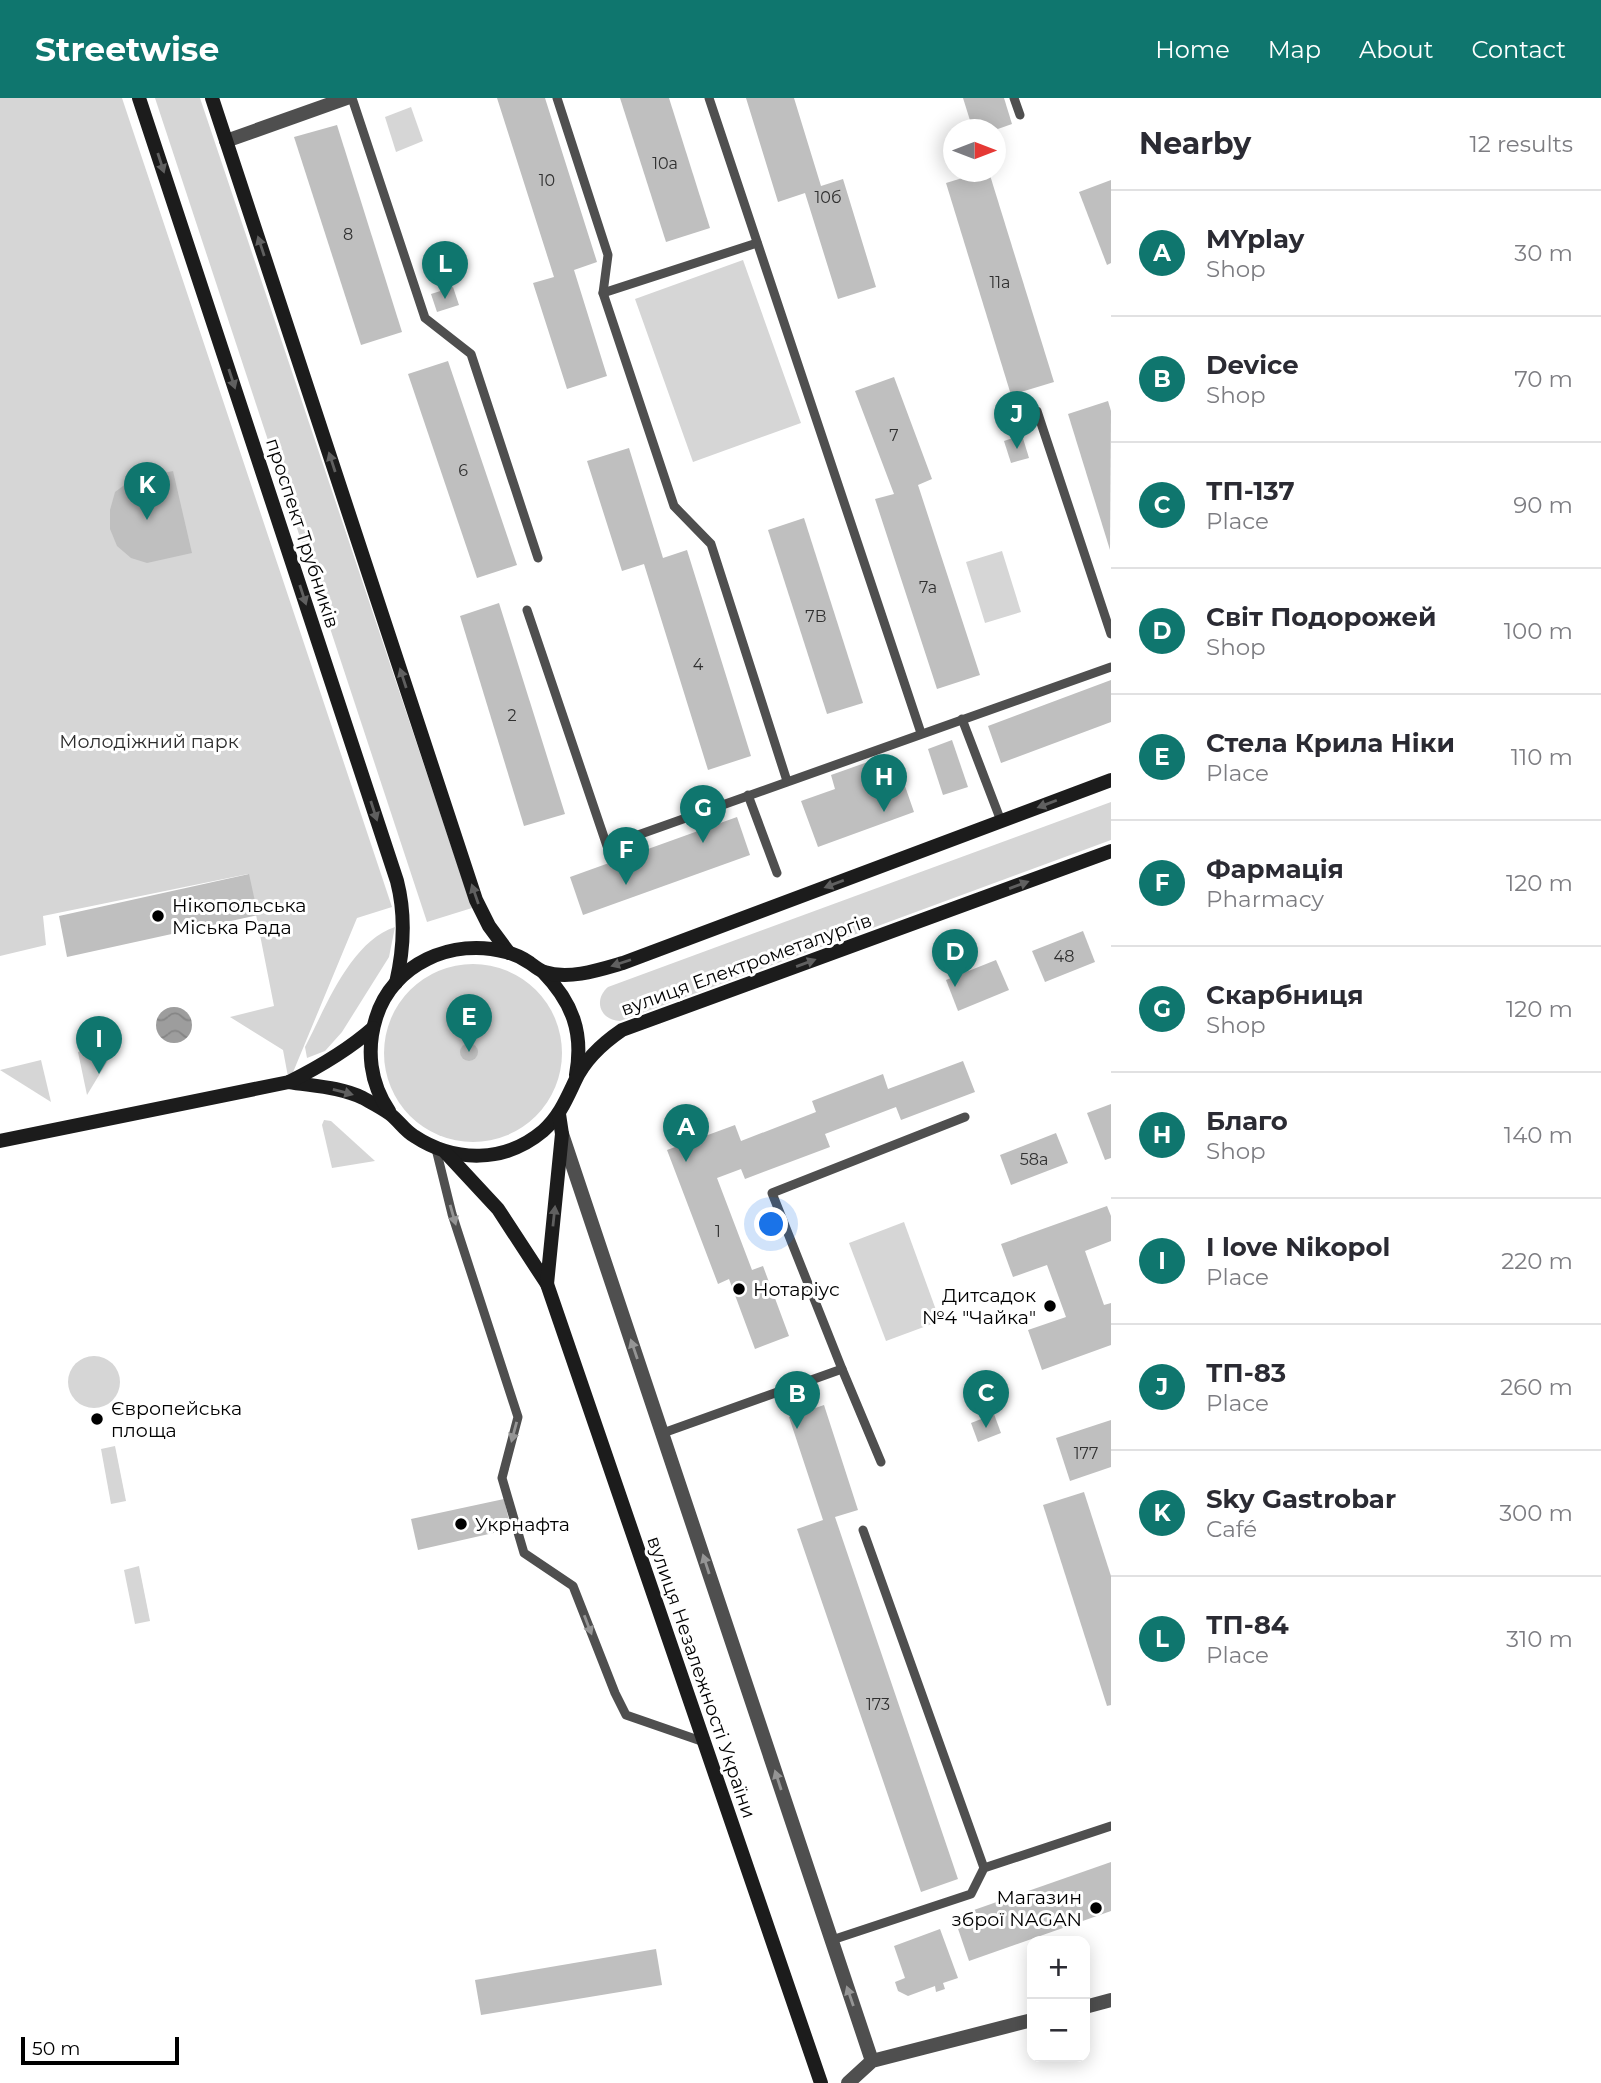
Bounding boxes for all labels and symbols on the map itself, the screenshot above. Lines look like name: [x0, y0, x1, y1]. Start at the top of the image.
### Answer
north arrow: [943, 119, 1006, 182]
one-way arrow: [156, 152, 167, 173]
house number: 10а: [652, 154, 678, 173]
house number: 10: [539, 171, 555, 190]
house number: 10б: [815, 188, 841, 207]
house number: 8: [343, 225, 353, 244]
one-way arrow: [255, 236, 265, 257]
pin: L: [422, 241, 468, 299]
house number: 11а: [990, 273, 1010, 292]
one-way arrow: [227, 369, 238, 390]
pin: J: [994, 391, 1040, 449]
house number: 7: [889, 426, 899, 445]
street label: проспект Трубників: [261, 435, 344, 631]
one-way arrow: [326, 452, 337, 473]
house number: 6: [458, 461, 468, 480]
pin: K: [124, 462, 170, 520]
house number: 7а: [919, 578, 937, 597]
one-way arrow: [298, 585, 309, 606]
house number: 7В: [805, 607, 827, 626]
house number: 4: [693, 655, 704, 674]
one-way arrow: [397, 668, 408, 689]
house number: 2: [507, 706, 517, 725]
park label: Молодіжний парк: [59, 730, 239, 753]
pin: H: [861, 754, 907, 812]
pin: G: [680, 785, 726, 843]
one-way arrow: [1037, 798, 1058, 809]
one-way arrow: [369, 801, 380, 822]
pin: F: [603, 827, 649, 885]
one-way arrow: [824, 878, 845, 889]
one-way arrow: [1009, 879, 1030, 890]
one-way arrow: [469, 884, 480, 905]
place label: Нiкопольська Міська Рада: [172, 894, 306, 939]
marker: Нiкопольська Міська Рада: [150, 908, 166, 924]
street label: вулиця Електрометалургів: [618, 908, 875, 1021]
pin: D: [932, 929, 978, 987]
house number: 48: [1054, 947, 1074, 966]
one-way arrow: [795, 957, 816, 968]
one-way arrow: [610, 958, 631, 969]
pin: E: [446, 994, 492, 1052]
pin: I: [76, 1016, 122, 1074]
one-way arrow: [332, 1087, 353, 1097]
pin: A: [663, 1104, 709, 1162]
house number: 58а: [1020, 1150, 1048, 1169]
one-way arrow: [448, 1205, 458, 1226]
one-way arrow: [549, 1205, 560, 1227]
your location: [754, 1207, 788, 1241]
house number: 1: [715, 1222, 721, 1241]
place label: Нотаріус: [753, 1278, 840, 1301]
marker: Нотаріус: [731, 1281, 747, 1297]
place label: Дитсадок №4 "Чайка": [922, 1284, 1036, 1329]
marker: Дитсадок №4 "Чайка": [1042, 1298, 1058, 1314]
one-way arrow: [628, 1338, 639, 1359]
pin: C: [963, 1370, 1009, 1428]
pin: B: [774, 1371, 820, 1429]
place label: Європейська площа: [111, 1397, 242, 1442]
marker: Європейська площа: [89, 1411, 105, 1427]
one-way arrow: [509, 1421, 519, 1442]
house number: 177: [1074, 1444, 1098, 1463]
place label: Укрнафта: [475, 1513, 570, 1536]
marker: Укрнафта: [453, 1516, 469, 1532]
street label: вулиця Незалежності України: [642, 1533, 761, 1821]
one-way arrow: [701, 1554, 711, 1575]
one-way arrow: [583, 1615, 594, 1636]
house number: 173: [866, 1695, 890, 1714]
one-way arrow: [772, 1770, 783, 1791]
place label: Магазин зброї NAGAN: [951, 1886, 1082, 1931]
marker: Магазин зброї NAGAN: [1088, 1900, 1104, 1916]
one-way arrow: [845, 1985, 855, 2006]
scale bar: [21, 2034, 178, 2066]

